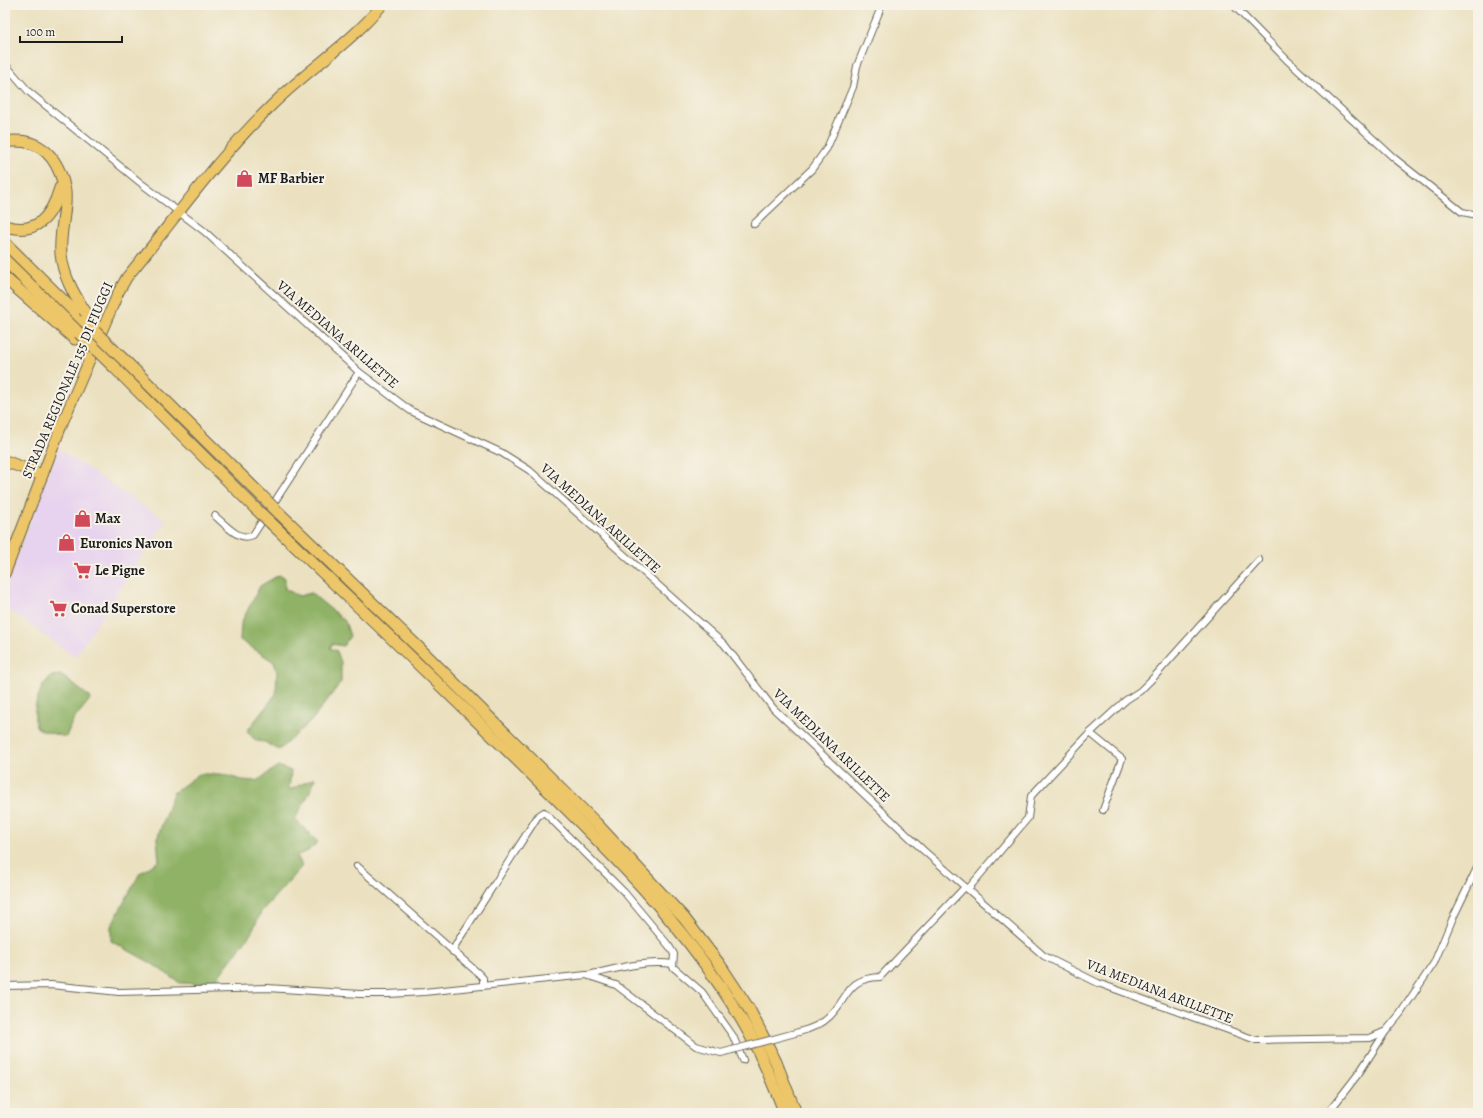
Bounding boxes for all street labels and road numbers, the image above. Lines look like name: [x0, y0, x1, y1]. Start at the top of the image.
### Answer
street label: VIA MEDIANA ARILLETTE: [272, 275, 403, 393]
street label: STRADA REGIONALE 155 DI FIUGGI: [17, 279, 118, 481]
street label: VIA MEDIANA ARILLETTE: [536, 459, 665, 578]
street label: VIA MEDIANA ARILLETTE: [768, 684, 894, 806]
street label: VIA MEDIANA ARILLETTE: [1083, 954, 1236, 1028]

